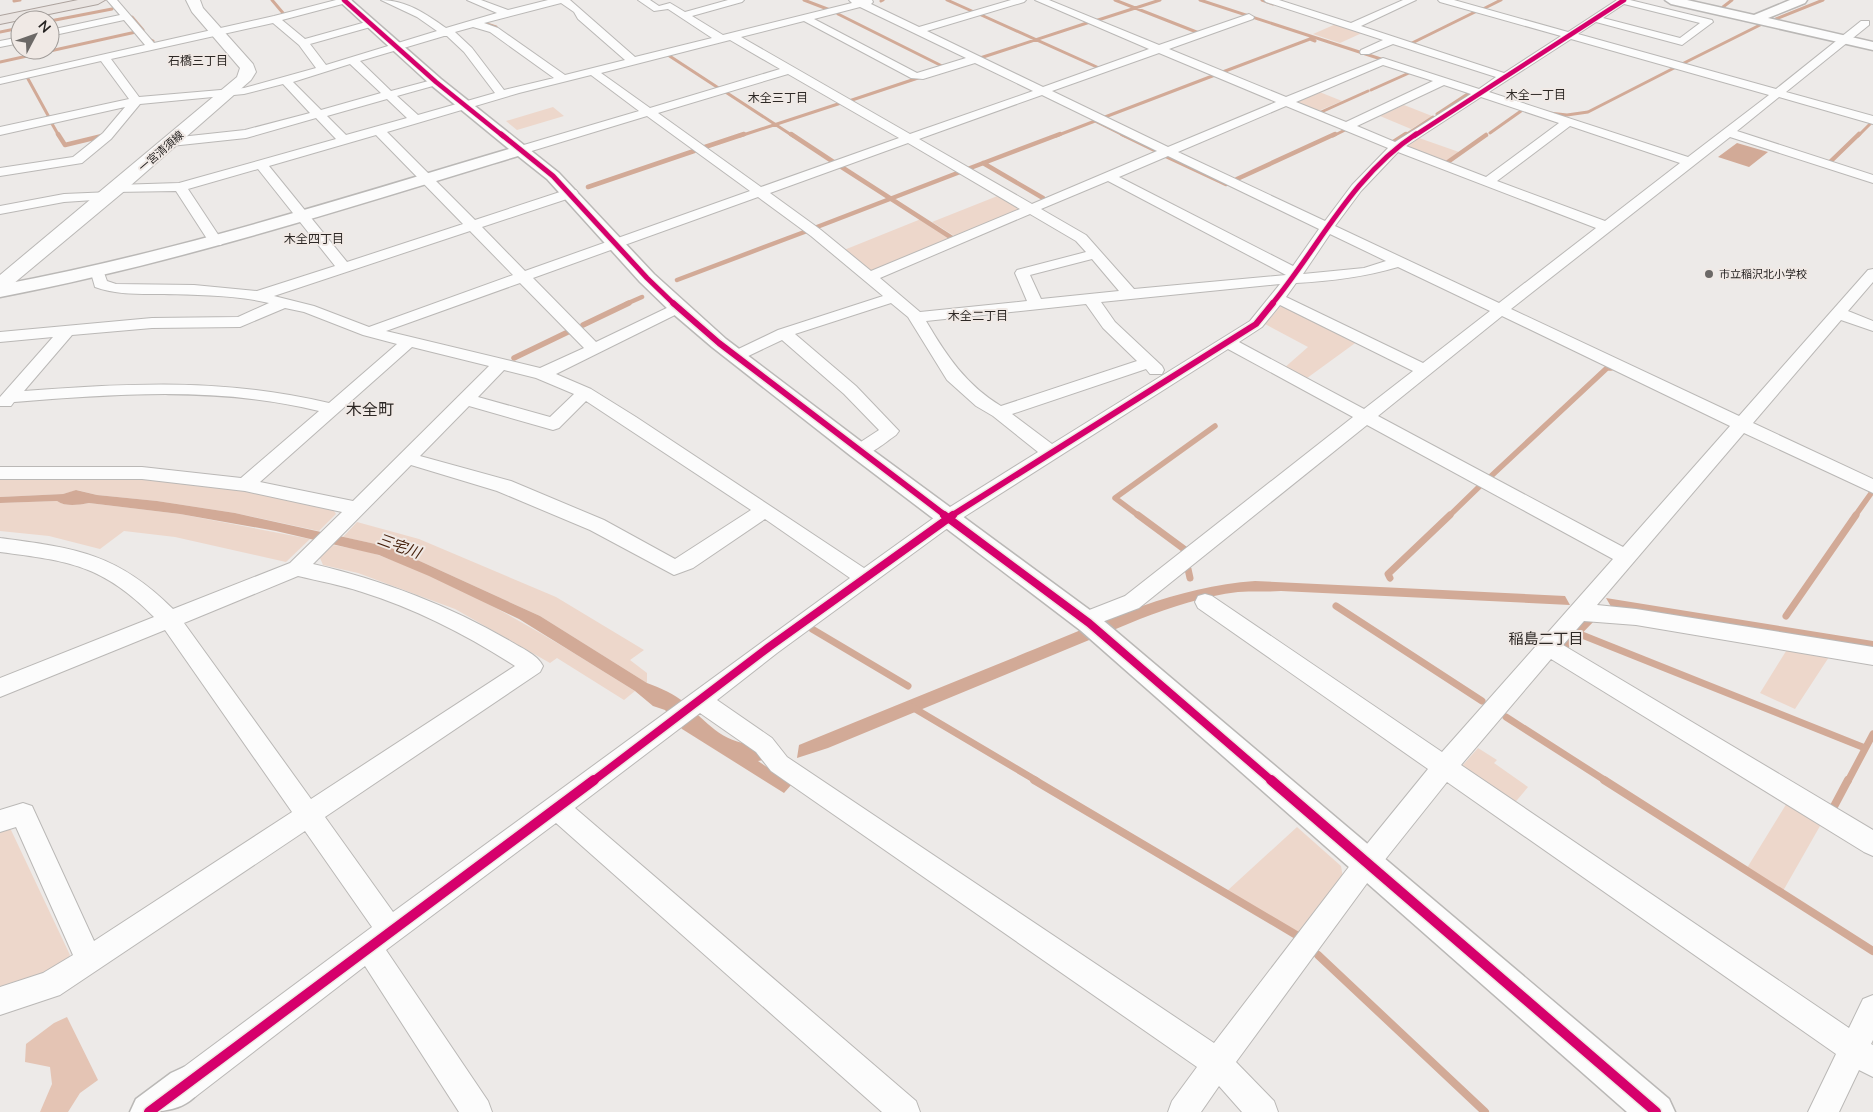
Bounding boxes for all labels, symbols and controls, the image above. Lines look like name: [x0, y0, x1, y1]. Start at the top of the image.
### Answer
north arrow: [10, 10, 60, 60]
text: N: [35, 17, 55, 36]
district label: 石橋三丁目: [168, 53, 228, 68]
district label: 木全一丁目: [1506, 87, 1566, 102]
district label: 木全三丁目: [748, 90, 808, 105]
street label: 一宮清須線: [136, 128, 186, 174]
district label: 木全四丁目: [284, 231, 344, 246]
place label: 市立稲沢北小学校: [1719, 267, 1807, 281]
marker: 市立稲沢北小学校: [1703, 268, 1715, 280]
district label: 木全二丁目: [948, 308, 1008, 323]
district label: 木全町: [346, 399, 394, 419]
water label: 三宅川: [375, 529, 425, 563]
district label: 稲島二丁目: [1508, 629, 1584, 648]

